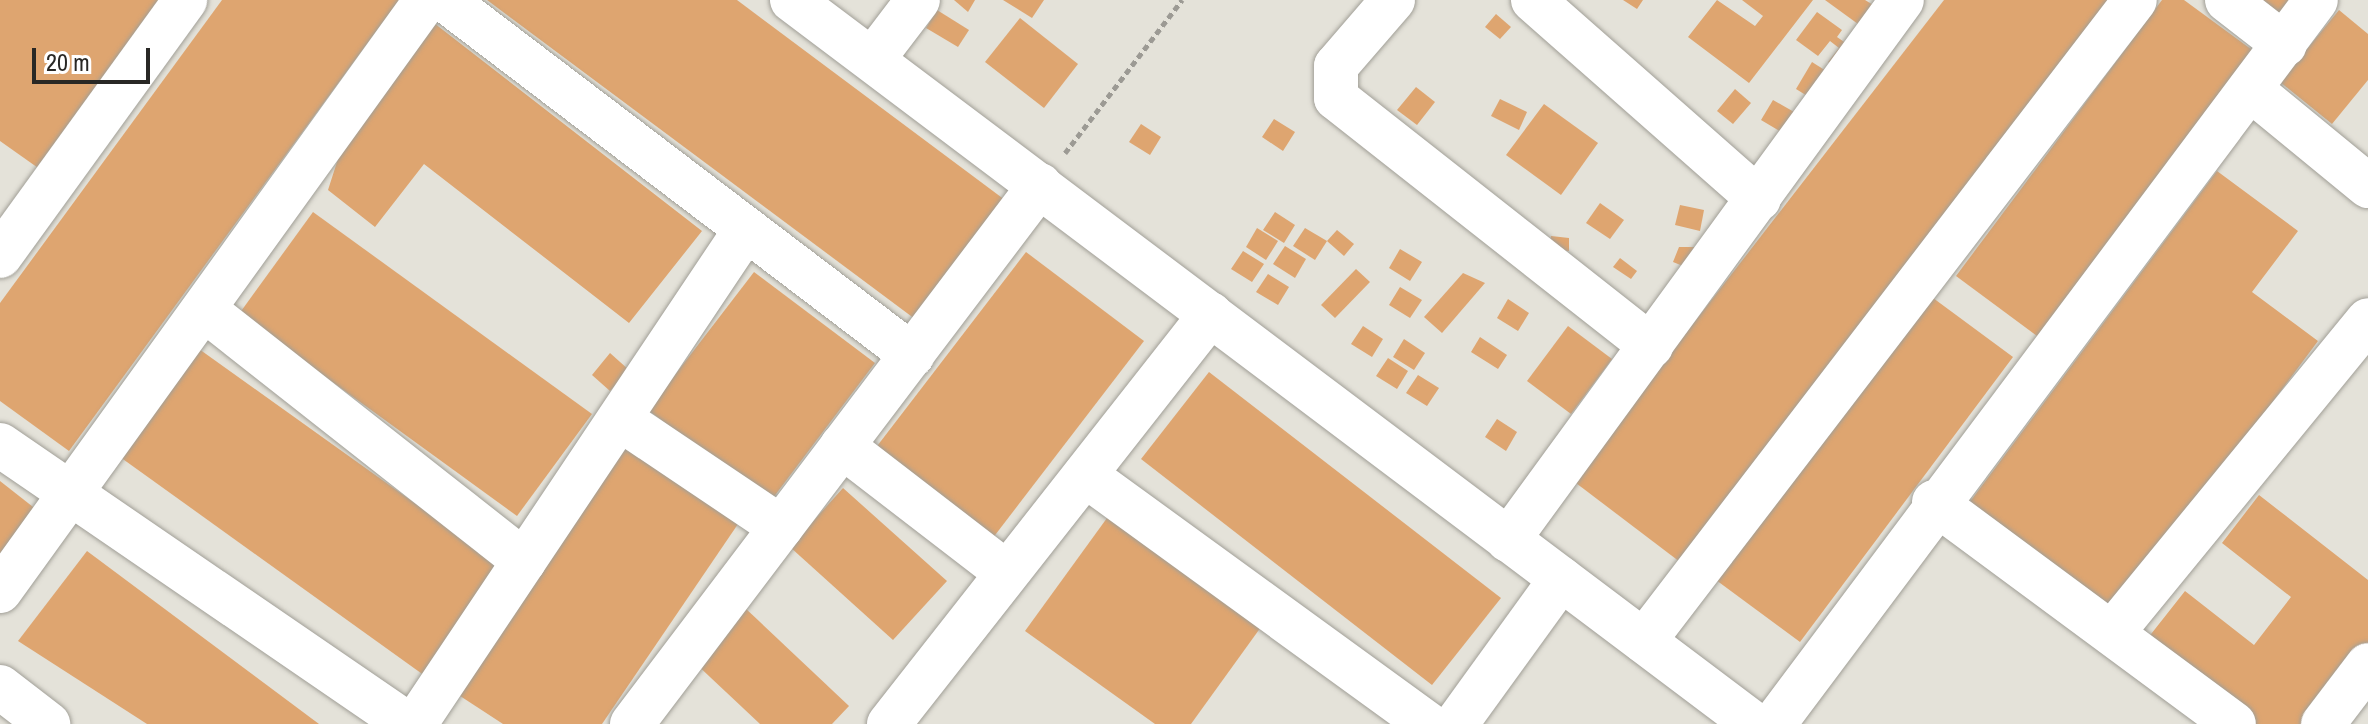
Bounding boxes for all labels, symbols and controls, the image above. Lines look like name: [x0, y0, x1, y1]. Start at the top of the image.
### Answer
scale bar: [36, 32, 154, 82]
text: 20 m: [46, 46, 90, 78]

